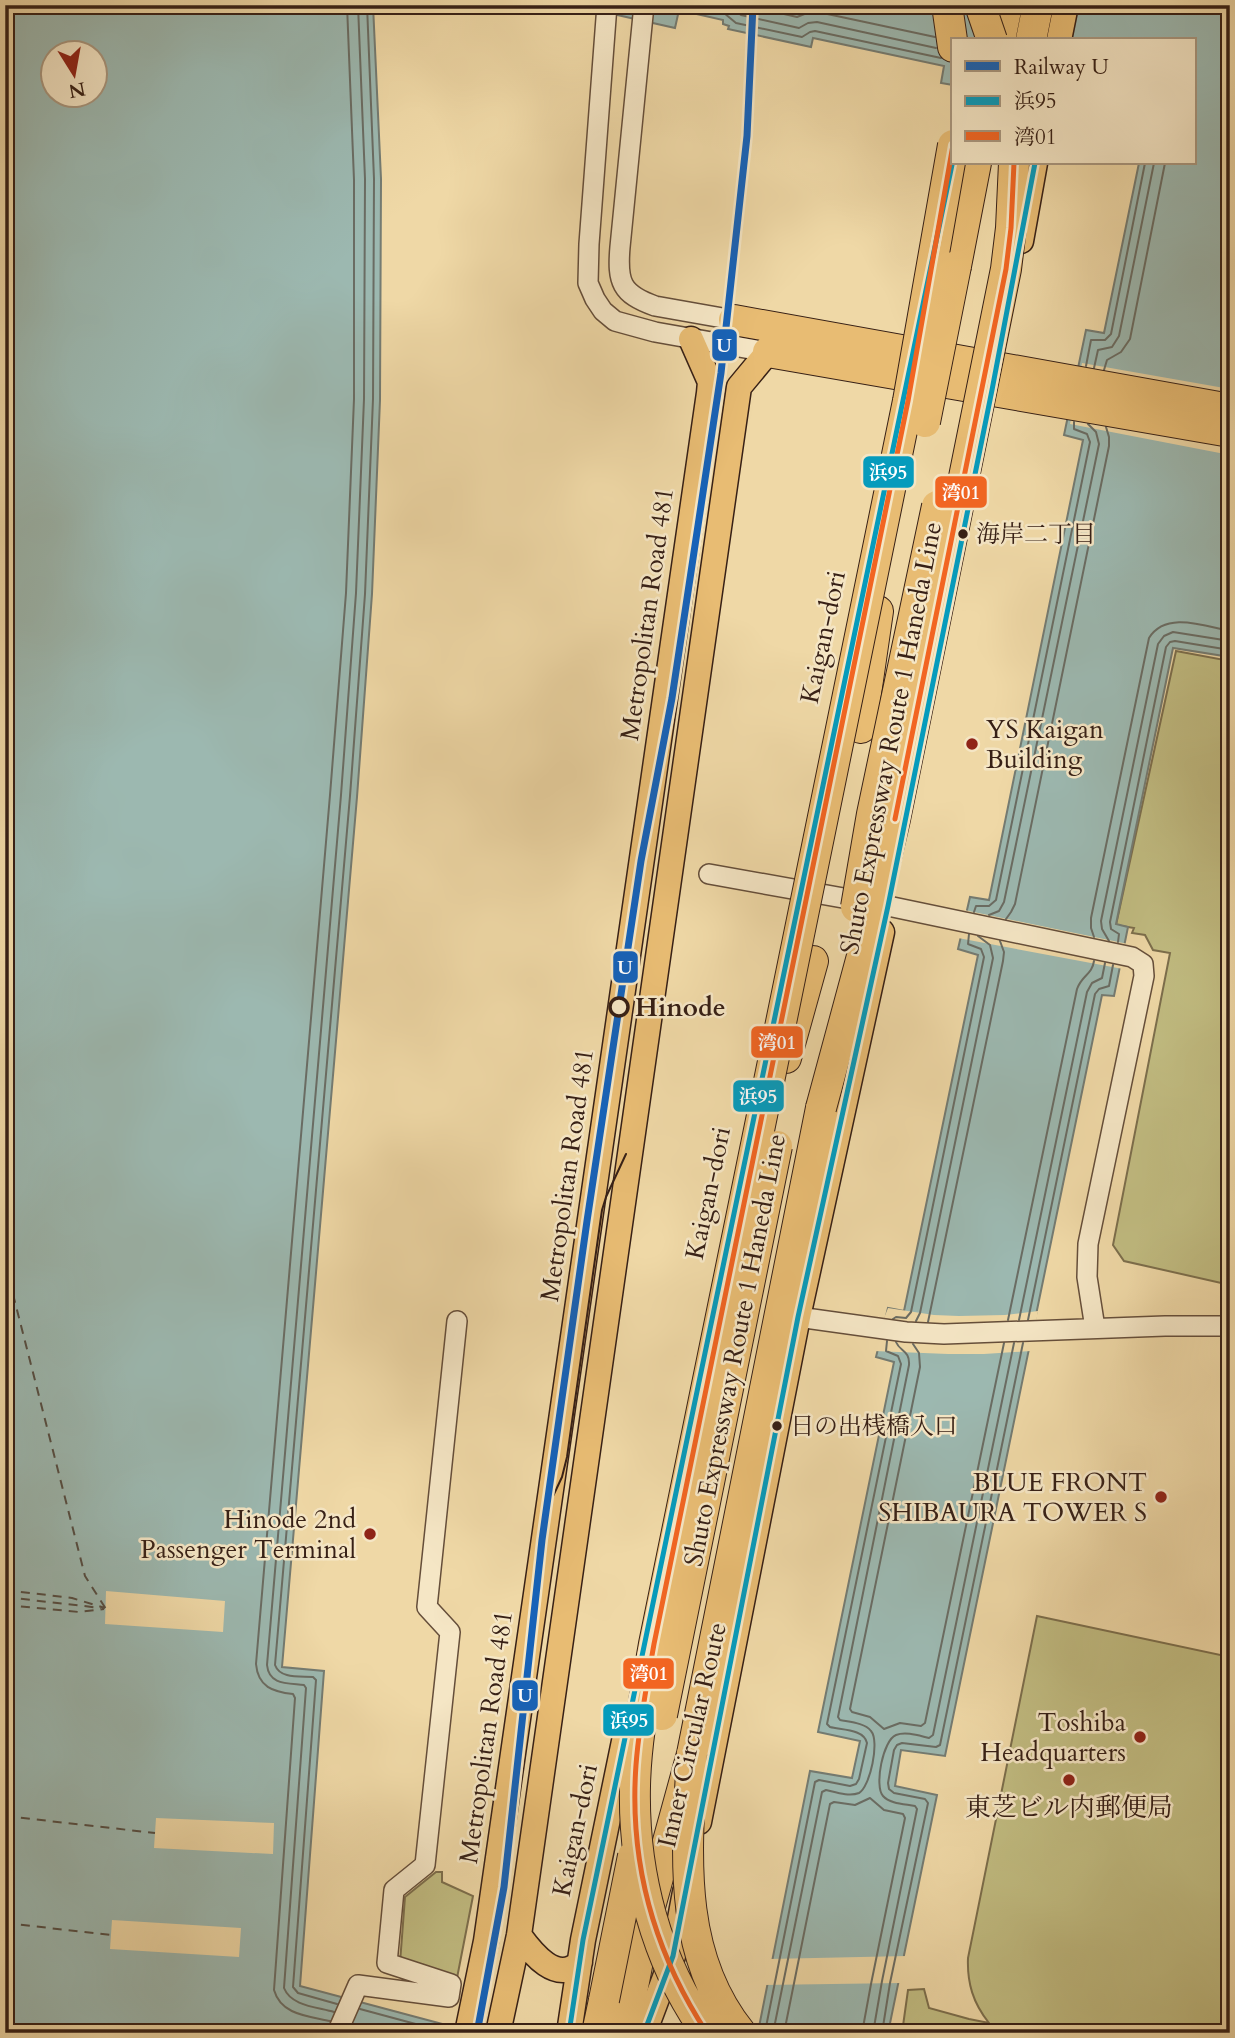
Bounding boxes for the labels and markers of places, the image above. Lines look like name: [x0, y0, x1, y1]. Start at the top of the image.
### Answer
place label: 海岸二丁目: [976, 518, 1096, 551]
marker: 海岸二丁目: [956, 527, 970, 541]
place label: YS Kaigan Building: [986, 712, 1104, 777]
marker: YS Kaigan Building: [964, 736, 980, 752]
place label: Hinode: [635, 990, 726, 1025]
marker: Hinode: [609, 997, 629, 1017]
place label: 日の出桟橋入口: [790, 1410, 958, 1443]
marker: 日の出桟橋入口: [770, 1419, 784, 1433]
place label: BLUE FRONT SHIBAURA TOWER S: [878, 1465, 1147, 1530]
marker: BLUE FRONT SHIBAURA TOWER S: [1153, 1489, 1169, 1505]
place label: Hinode 2nd Passenger Terminal: [140, 1502, 356, 1567]
marker: Hinode 2nd Passenger Terminal: [362, 1526, 378, 1542]
place label: Toshiba Headquarters: [980, 1705, 1126, 1770]
marker: Toshiba Headquarters: [1132, 1729, 1148, 1745]
marker: 東芝ビル内郵便局: [1061, 1772, 1077, 1788]
place label: 東芝ビル内郵便局: [965, 1790, 1173, 1825]

